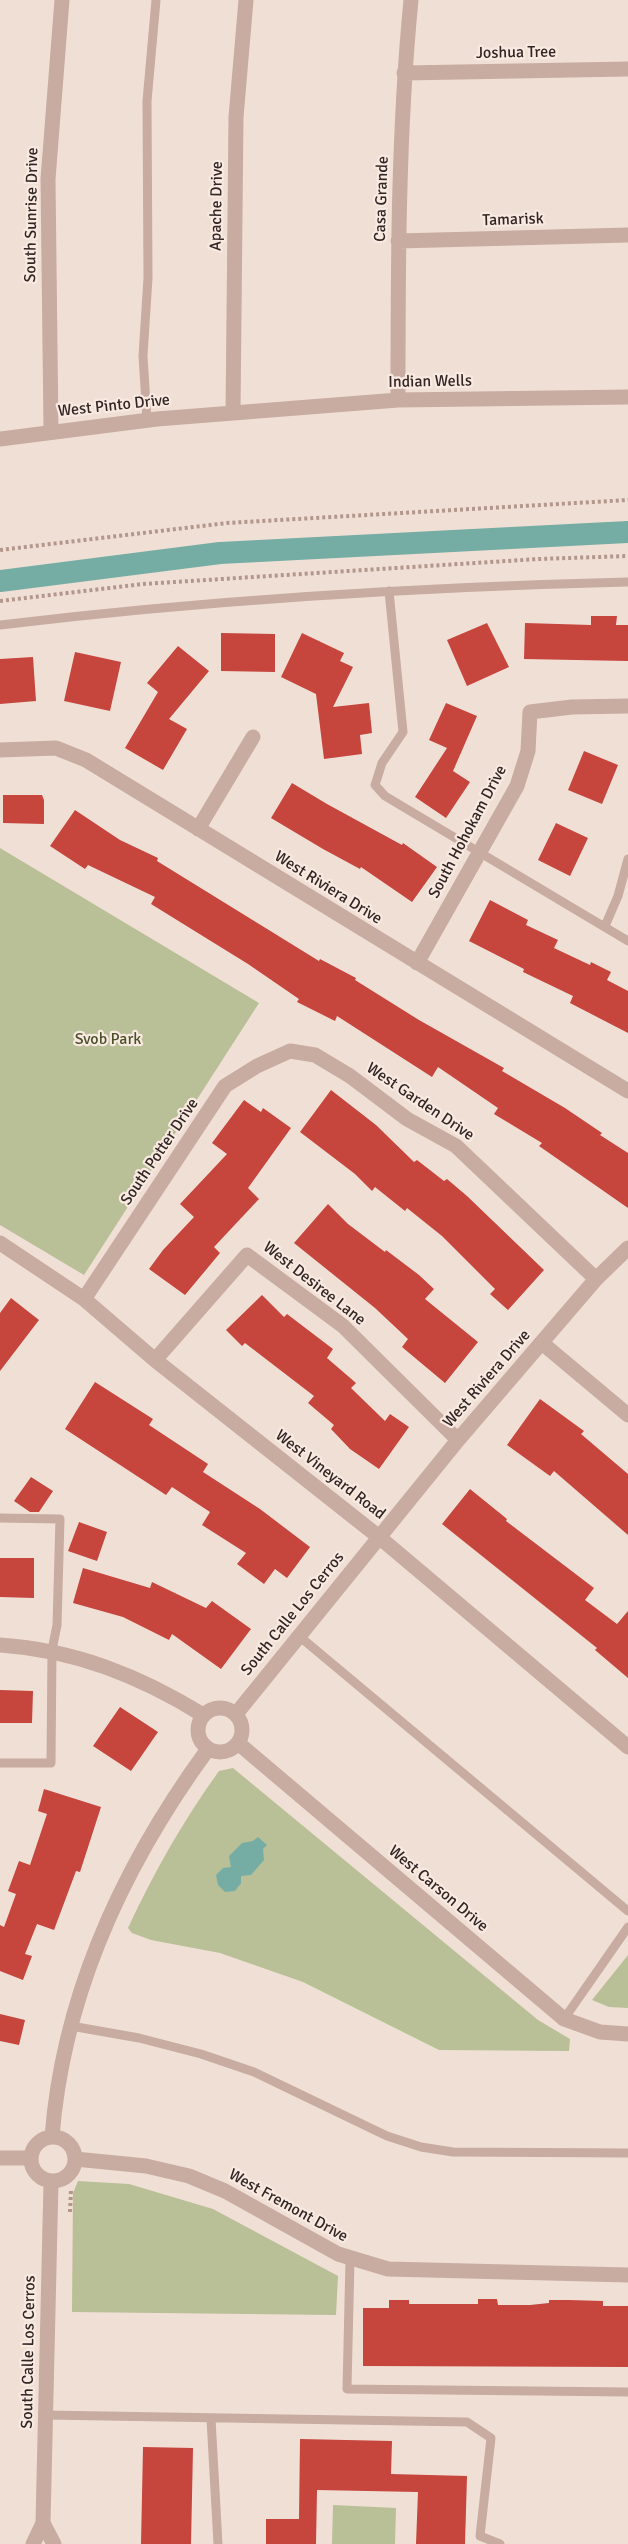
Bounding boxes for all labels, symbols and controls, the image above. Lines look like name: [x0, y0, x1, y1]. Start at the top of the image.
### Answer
street label: Joshua Tree: [476, 43, 556, 63]
street label: South Sunrise Drive: [21, 147, 43, 283]
street label: Casa Grande: [371, 156, 393, 242]
street label: Apache Drive: [207, 161, 227, 251]
street label: Tamarisk: [482, 209, 544, 231]
street label: Indian Wells: [388, 372, 472, 392]
street label: West Pinto Drive: [57, 391, 171, 421]
street label: South Hohokam Drive: [425, 762, 511, 902]
street label: West Riviera Drive: [271, 847, 385, 929]
park label: Svob Park: [75, 1030, 141, 1050]
street label: West Garden Drive: [363, 1059, 477, 1145]
street label: South Potter Drive: [117, 1095, 203, 1209]
street label: West Desiree Lane: [259, 1238, 369, 1330]
street label: West Riviera Drive: [439, 1326, 535, 1432]
street label: West Vineyard Road: [271, 1426, 389, 1524]
street label: South Calle Los Cerros: [237, 1548, 349, 1680]
street label: West Carson Drive: [384, 1842, 492, 1936]
street label: West Fremont Drive: [225, 2165, 351, 2247]
street label: South Calle Los Cerros: [18, 2275, 40, 2429]

